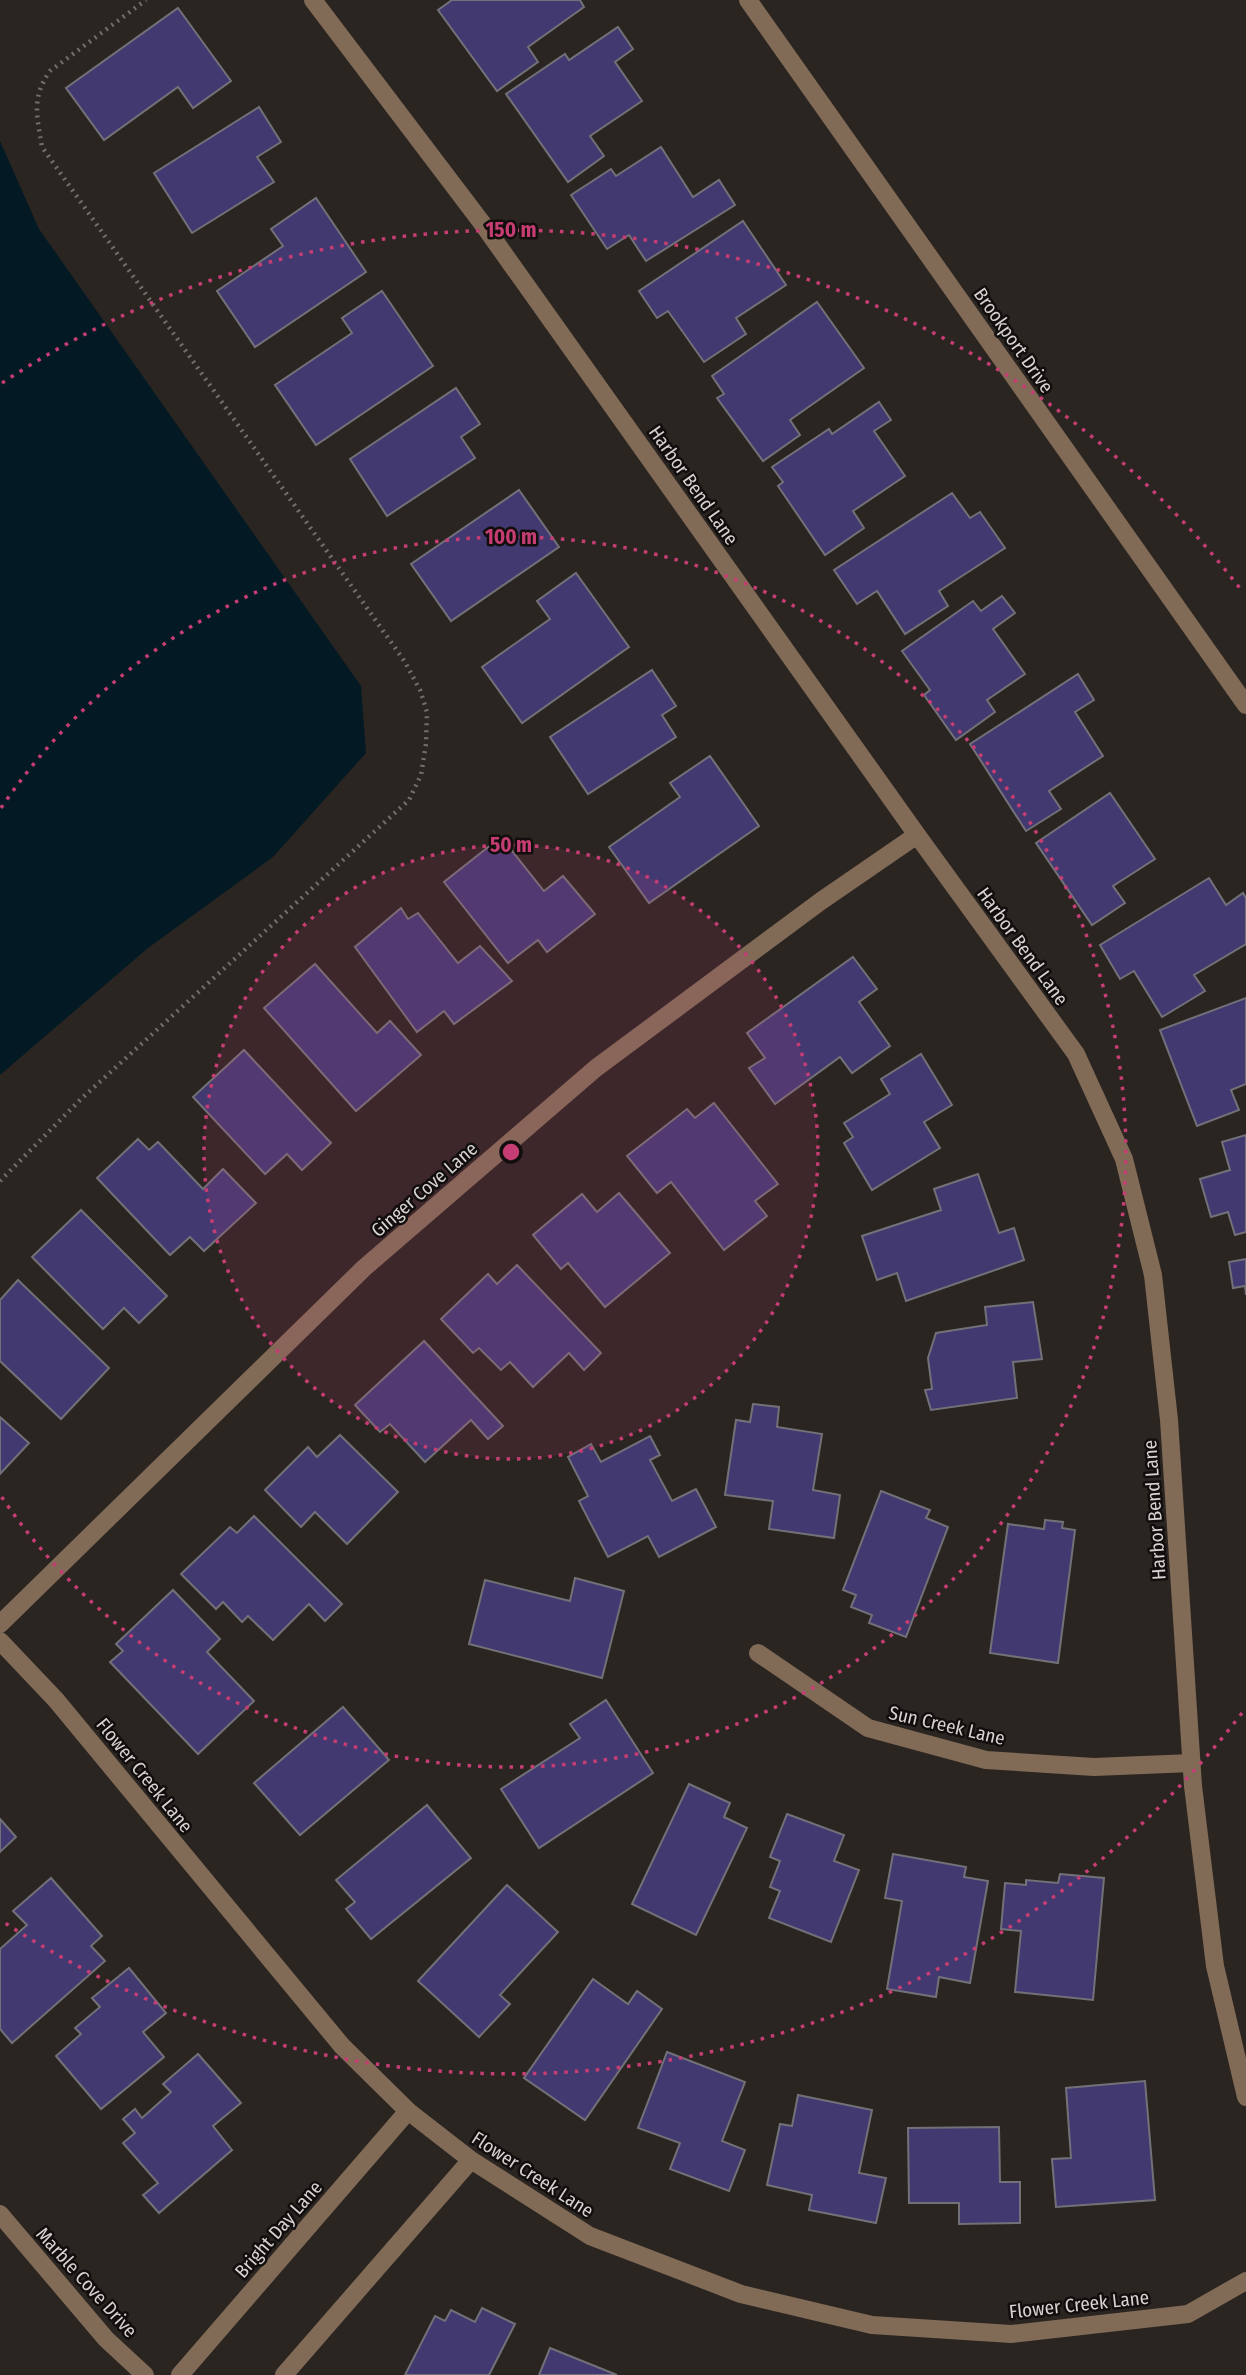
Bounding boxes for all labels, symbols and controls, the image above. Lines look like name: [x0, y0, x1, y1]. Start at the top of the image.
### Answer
text: 150 m: [485, 217, 537, 243]
street label: Brookport Drive: [969, 283, 1058, 397]
street label: Harbor Bend Lane: [644, 421, 743, 549]
text: 100 m: [485, 524, 537, 550]
text: 50 m: [490, 832, 532, 858]
street label: Harbor Bend Lane: [972, 883, 1073, 1010]
street label: Ginger Cove Lane: [367, 1137, 482, 1242]
centre of rings: [499, 1140, 523, 1164]
street label: Harbor Bend Lane: [1138, 1439, 1171, 1581]
street label: Sun Creek Lane: [887, 1701, 1007, 1750]
street label: Flower Creek Lane: [91, 1713, 198, 1837]
street label: Flower Creek Lane: [468, 2127, 598, 2222]
street label: Bright Day Lane: [230, 2176, 327, 2283]
street label: Marble Cove Drive: [31, 2223, 142, 2342]
street label: Flower Creek Lane: [1008, 2286, 1150, 2323]

